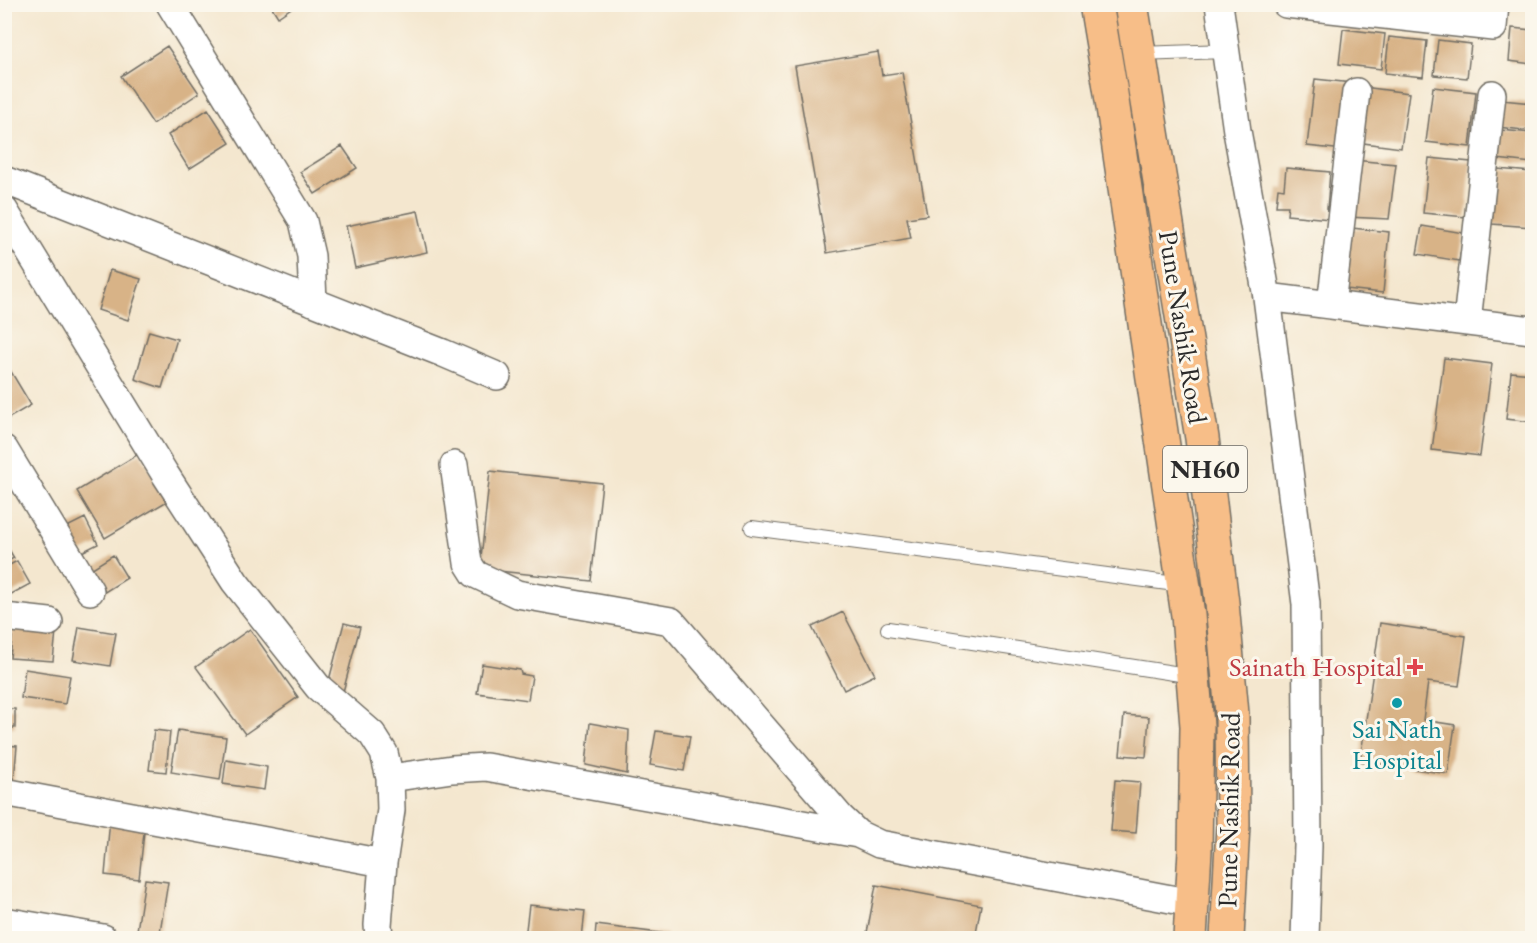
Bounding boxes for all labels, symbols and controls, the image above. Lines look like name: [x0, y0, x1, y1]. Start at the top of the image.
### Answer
street label: Pune Nashik Road: [1151, 228, 1216, 426]
road number: NH60: [1163, 446, 1247, 492]
place label: Sainath Hospital: [1229, 649, 1402, 684]
marker: Sainath Hospital: [1406, 658, 1424, 676]
marker: Sai Nath Hospital: [1390, 696, 1404, 710]
place label: Sai Nath Hospital: [1352, 711, 1442, 777]
street label: Pune Nashik Road: [1209, 712, 1248, 908]

